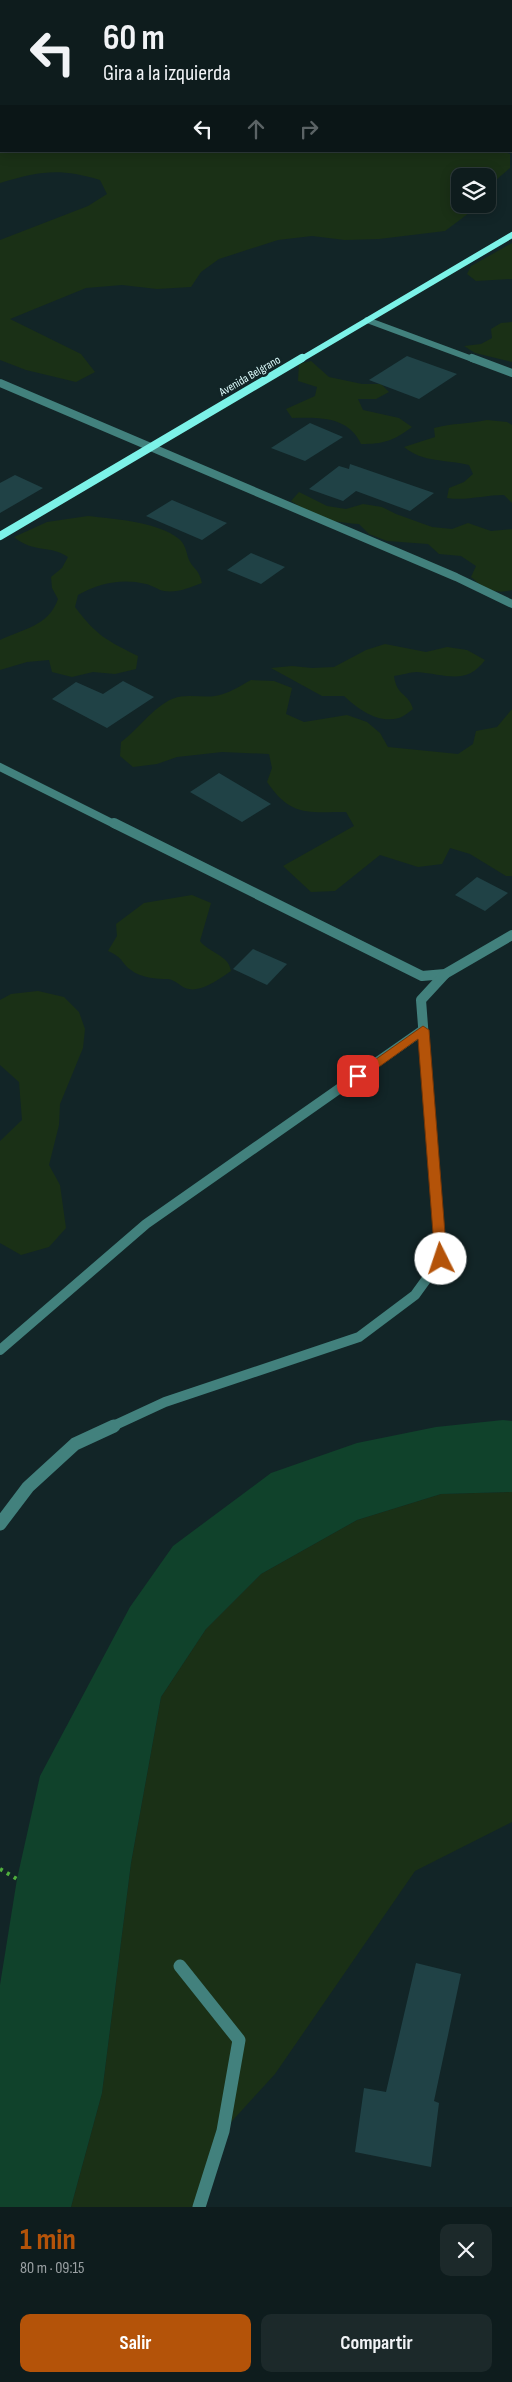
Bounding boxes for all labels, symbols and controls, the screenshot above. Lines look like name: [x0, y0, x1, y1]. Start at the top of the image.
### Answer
text: 60 m: [103, 17, 165, 60]
icon: left: [20, 20, 85, 85]
text: Gira a la izquierda: [103, 60, 231, 87]
icon: left: [189, 115, 217, 143]
icon: ahead: [242, 115, 270, 143]
icon: right: [295, 115, 323, 143]
map controls: [451, 168, 496, 213]
button: layers: [451, 168, 496, 213]
street label: Avenida Belgrano: [216, 352, 283, 400]
pin: [337, 1055, 379, 1097]
icon: arrive: [344, 1062, 372, 1090]
position arrow: [414, 1232, 466, 1284]
text: 1 min: [20, 2222, 76, 2258]
button: close: [440, 2224, 492, 2276]
text: 80 m · 09:15: [20, 2259, 85, 2278]
button: Salir: [20, 2314, 251, 2372]
button: Compartir: [261, 2314, 492, 2372]

